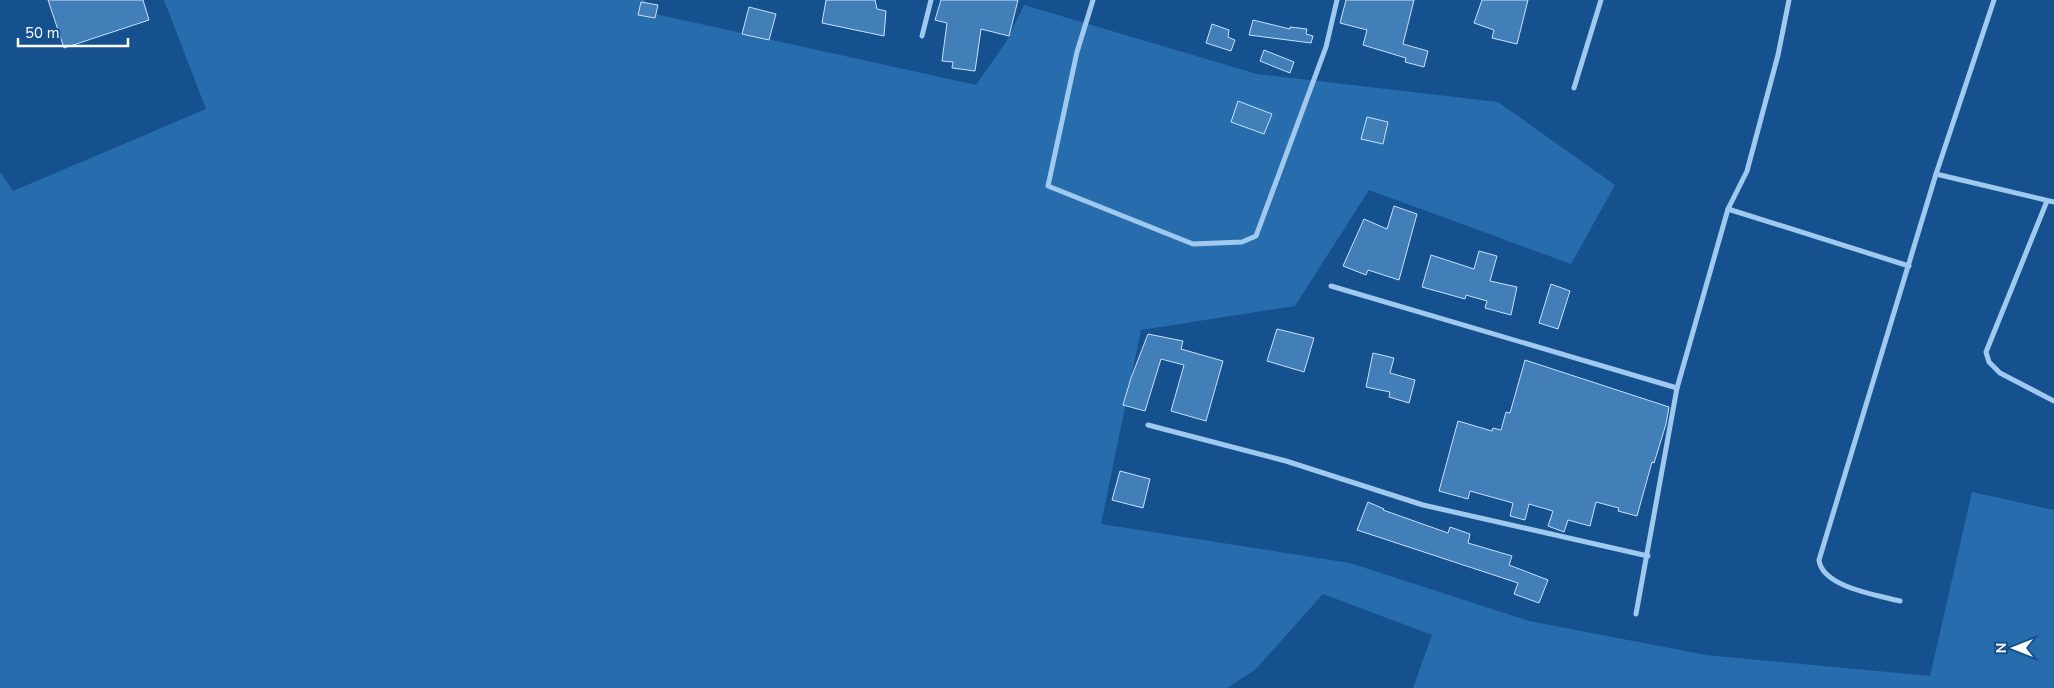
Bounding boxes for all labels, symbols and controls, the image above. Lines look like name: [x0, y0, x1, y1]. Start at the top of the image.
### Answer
scale bar: [18, 15, 128, 47]
text: 50 m: [25, 23, 60, 43]
north arrow: [1989, 623, 2039, 673]
text: N: [1992, 643, 2011, 653]

